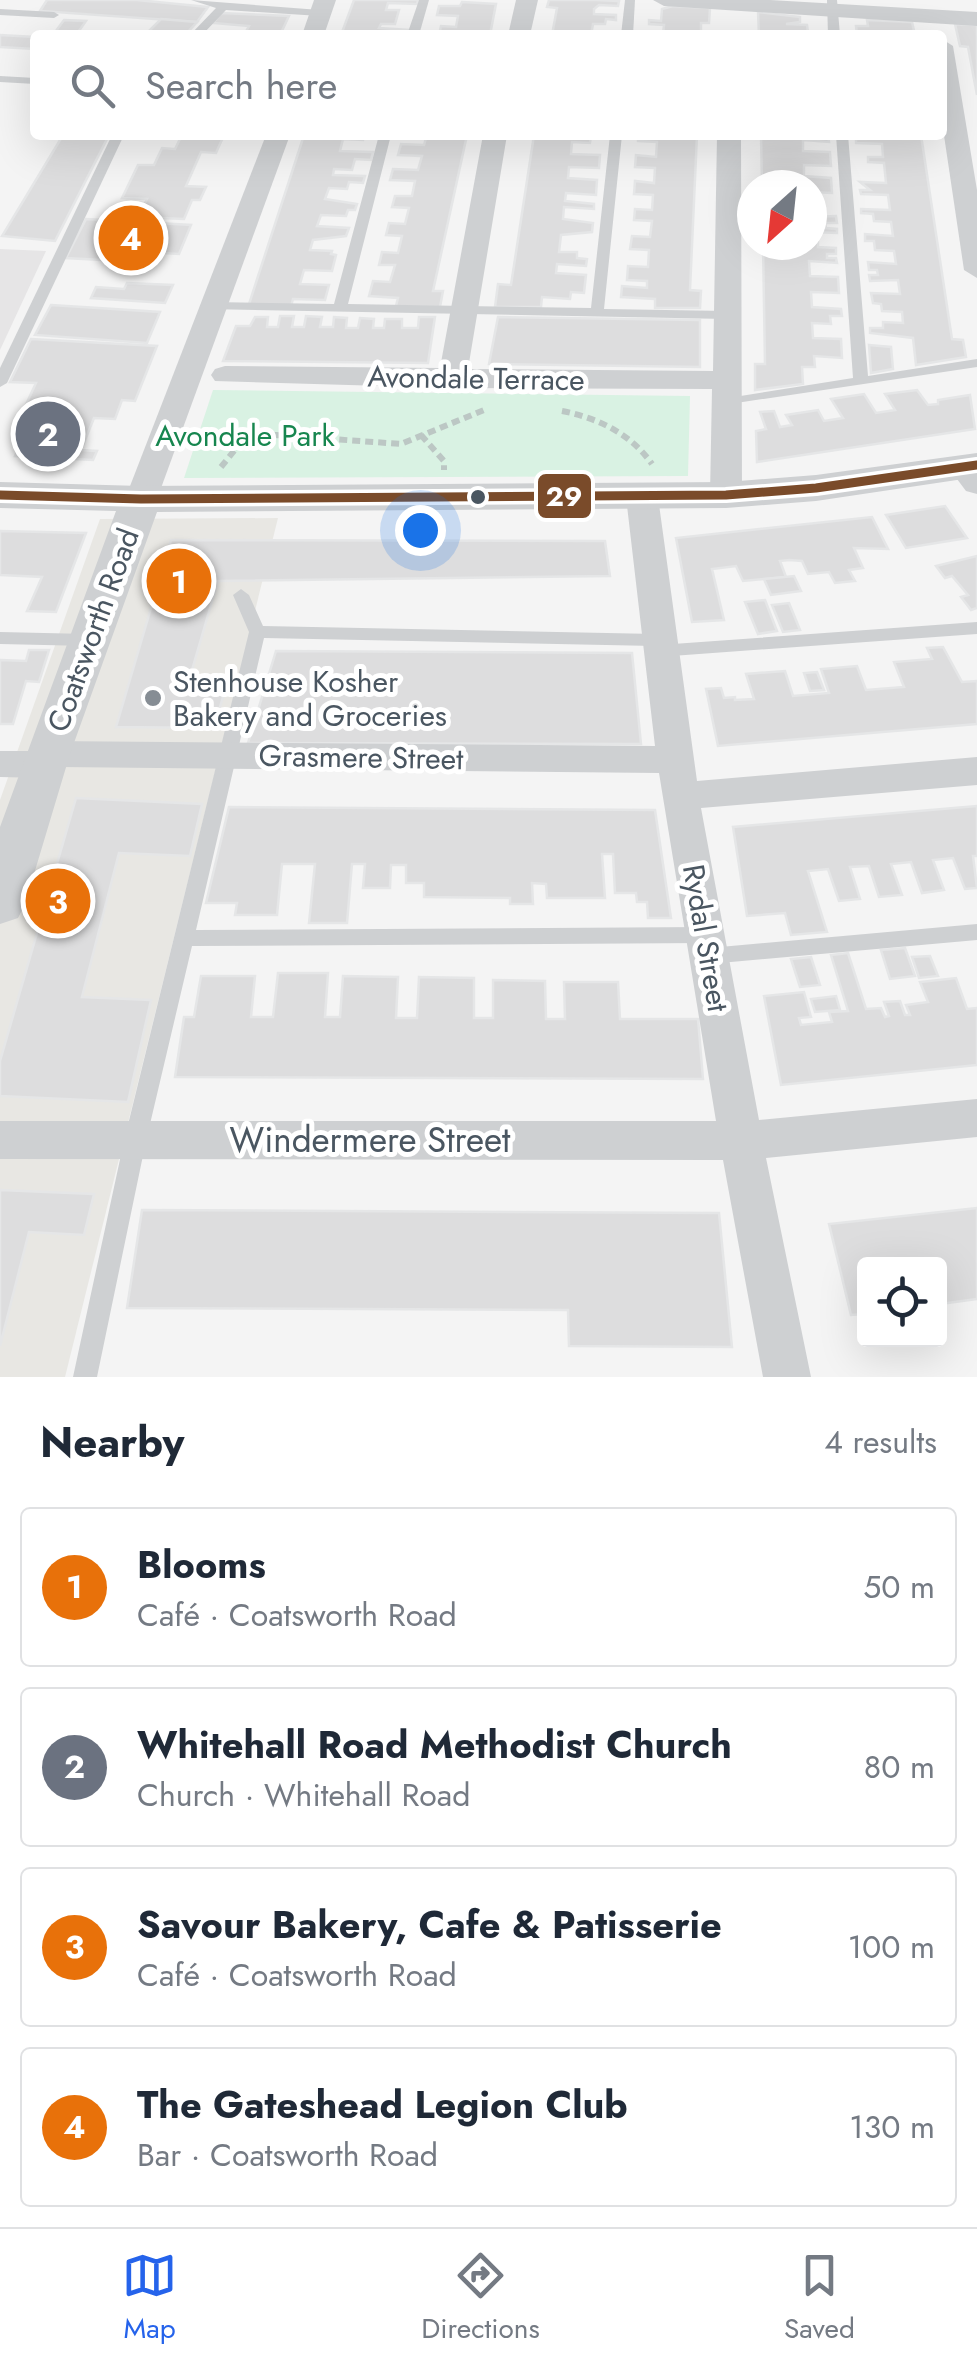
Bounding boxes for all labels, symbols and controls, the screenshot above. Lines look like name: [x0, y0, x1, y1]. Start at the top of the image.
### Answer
search box: [30, 30, 947, 140]
icon: search: [65, 58, 120, 113]
text: Search here: [145, 58, 337, 113]
north arrow: [737, 170, 827, 260]
pin: 4: [98, 200, 164, 276]
street label: Avondale Terrace: [367, 355, 585, 401]
pin: 2: [15, 396, 80, 472]
park label: Avondale Park: [155, 414, 336, 457]
line badge: 29: [536, 472, 593, 520]
text: 29: [545, 476, 583, 517]
unlabelled marker: [468, 487, 488, 507]
your location: [395, 505, 446, 556]
street label: Coatsworth Road: [36, 522, 150, 738]
pin: 1: [146, 544, 212, 618]
place label: Stenhouse Kosher Bakery and Groceries: [173, 660, 447, 737]
marker: Stenhouse Kosher Bakery and Groceries: [142, 687, 164, 709]
street label: Grasmere Street: [258, 734, 465, 780]
street label: Rydal Street: [672, 861, 740, 1016]
pin: 3: [26, 864, 90, 938]
street label: Windermere Street: [230, 1115, 511, 1165]
map controls: [857, 1257, 947, 1347]
button: locate: [857, 1257, 947, 1347]
text: Nearby: [40, 1412, 184, 1473]
text: 4 results: [824, 1419, 937, 1465]
text: Blooms: [137, 1537, 266, 1592]
text: 1: [66, 1564, 83, 1610]
text: 50 m: [863, 1564, 935, 1610]
text: Café · Coatsworth Road: [137, 1592, 457, 1638]
text: Whitehall Road Methodist Church: [137, 1717, 732, 1772]
text: 2: [64, 1744, 85, 1790]
text: 80 m: [864, 1744, 935, 1790]
text: Church · Whitehall Road: [137, 1772, 470, 1818]
text: Savour Bakery, Cafe & Patisserie: [137, 1897, 722, 1952]
text: 3: [65, 1924, 84, 1970]
text: 100 m: [848, 1924, 935, 1970]
text: Café · Coatsworth Road: [137, 1952, 457, 1998]
text: The Gateshead Legion Club: [137, 2077, 628, 2132]
text: 4: [63, 2104, 86, 2150]
text: 130 m: [849, 2104, 935, 2150]
text: Bar · Coatsworth Road: [137, 2132, 438, 2178]
tab: Map: [122, 2248, 177, 2349]
tab: Directions: [421, 2248, 540, 2349]
tab: Saved: [784, 2248, 855, 2349]

